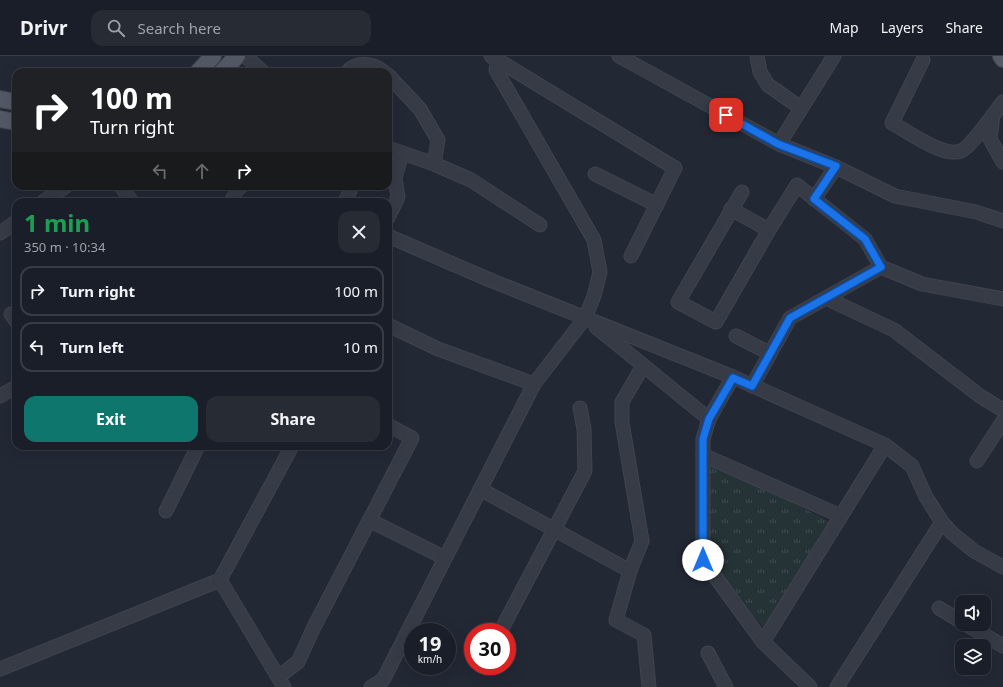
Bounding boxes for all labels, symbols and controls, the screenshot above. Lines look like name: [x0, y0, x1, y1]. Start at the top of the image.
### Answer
search box: [91, 10, 371, 46]
text: Drivr: [20, 15, 67, 41]
icon: search: [105, 17, 127, 39]
text: Search here: [137, 18, 221, 38]
text: Map: [830, 18, 859, 37]
text: Layers: [881, 18, 923, 37]
text: Share: [945, 18, 983, 37]
text: 100 m: [90, 79, 173, 117]
icon: right: [24, 84, 76, 136]
pin: [709, 98, 743, 132]
icon: arrive: [715, 104, 737, 126]
text: Turn right: [90, 115, 174, 139]
icon: left: [149, 160, 171, 182]
icon: ahead: [191, 160, 213, 182]
icon: right: [233, 160, 255, 182]
text: 1 min: [24, 206, 90, 239]
button: close: [338, 211, 380, 253]
text: 350 m · 10:34: [24, 238, 105, 256]
icon: right: [26, 280, 48, 302]
text: Turn right: [60, 281, 135, 301]
text: 100 m: [334, 281, 378, 301]
icon: left: [26, 336, 48, 358]
text: Turn left: [60, 337, 124, 357]
text: 10 m: [343, 337, 378, 357]
button: Exit: [24, 396, 198, 442]
button: Share: [206, 396, 380, 442]
position arrow: [682, 539, 724, 581]
map controls: [955, 595, 991, 675]
button: sound: [955, 595, 991, 631]
speed limit sign: 30: [464, 623, 516, 675]
text: 19: [419, 630, 441, 657]
button: layers: [955, 639, 991, 675]
text: km/h: [418, 652, 442, 666]

